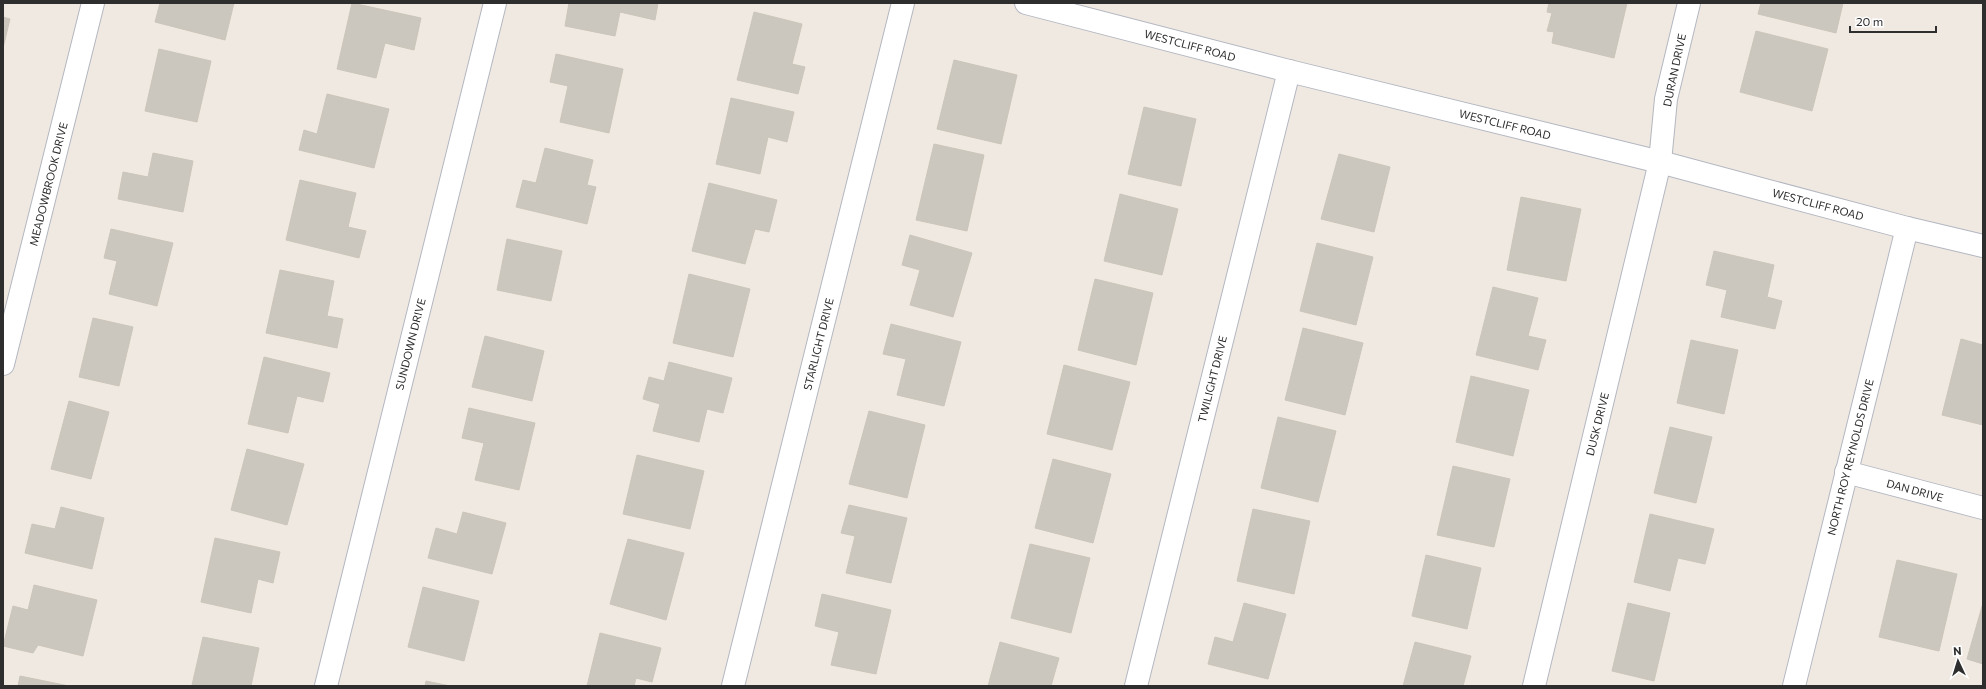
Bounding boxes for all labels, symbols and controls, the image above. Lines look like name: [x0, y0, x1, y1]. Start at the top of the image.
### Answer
scale bar: [1850, 8, 1936, 34]
text: 20 m: [1856, 14, 1883, 28]
street label: WESTCLIFF ROAD: [1143, 27, 1237, 63]
street label: DURAN DRIVE: [1660, 32, 1688, 108]
street label: WESTCLIFF ROAD: [1458, 106, 1552, 142]
street label: MEADOWBROOK DRIVE: [26, 121, 70, 247]
street label: WESTCLIFF ROAD: [1771, 186, 1865, 222]
street label: STARLIGHT DRIVE: [800, 296, 836, 392]
street label: SUNDOWN DRIVE: [392, 297, 428, 391]
street label: TWILIGHT DRIVE: [1195, 334, 1229, 424]
street label: NORTH ROY REYNOLDS DRIVE: [1824, 377, 1876, 537]
street label: DUSK DRIVE: [1583, 391, 1611, 457]
street label: DAN DRIVE: [1885, 476, 1945, 504]
north arrow: [1938, 641, 1978, 681]
text: N: [1953, 644, 1962, 657]

